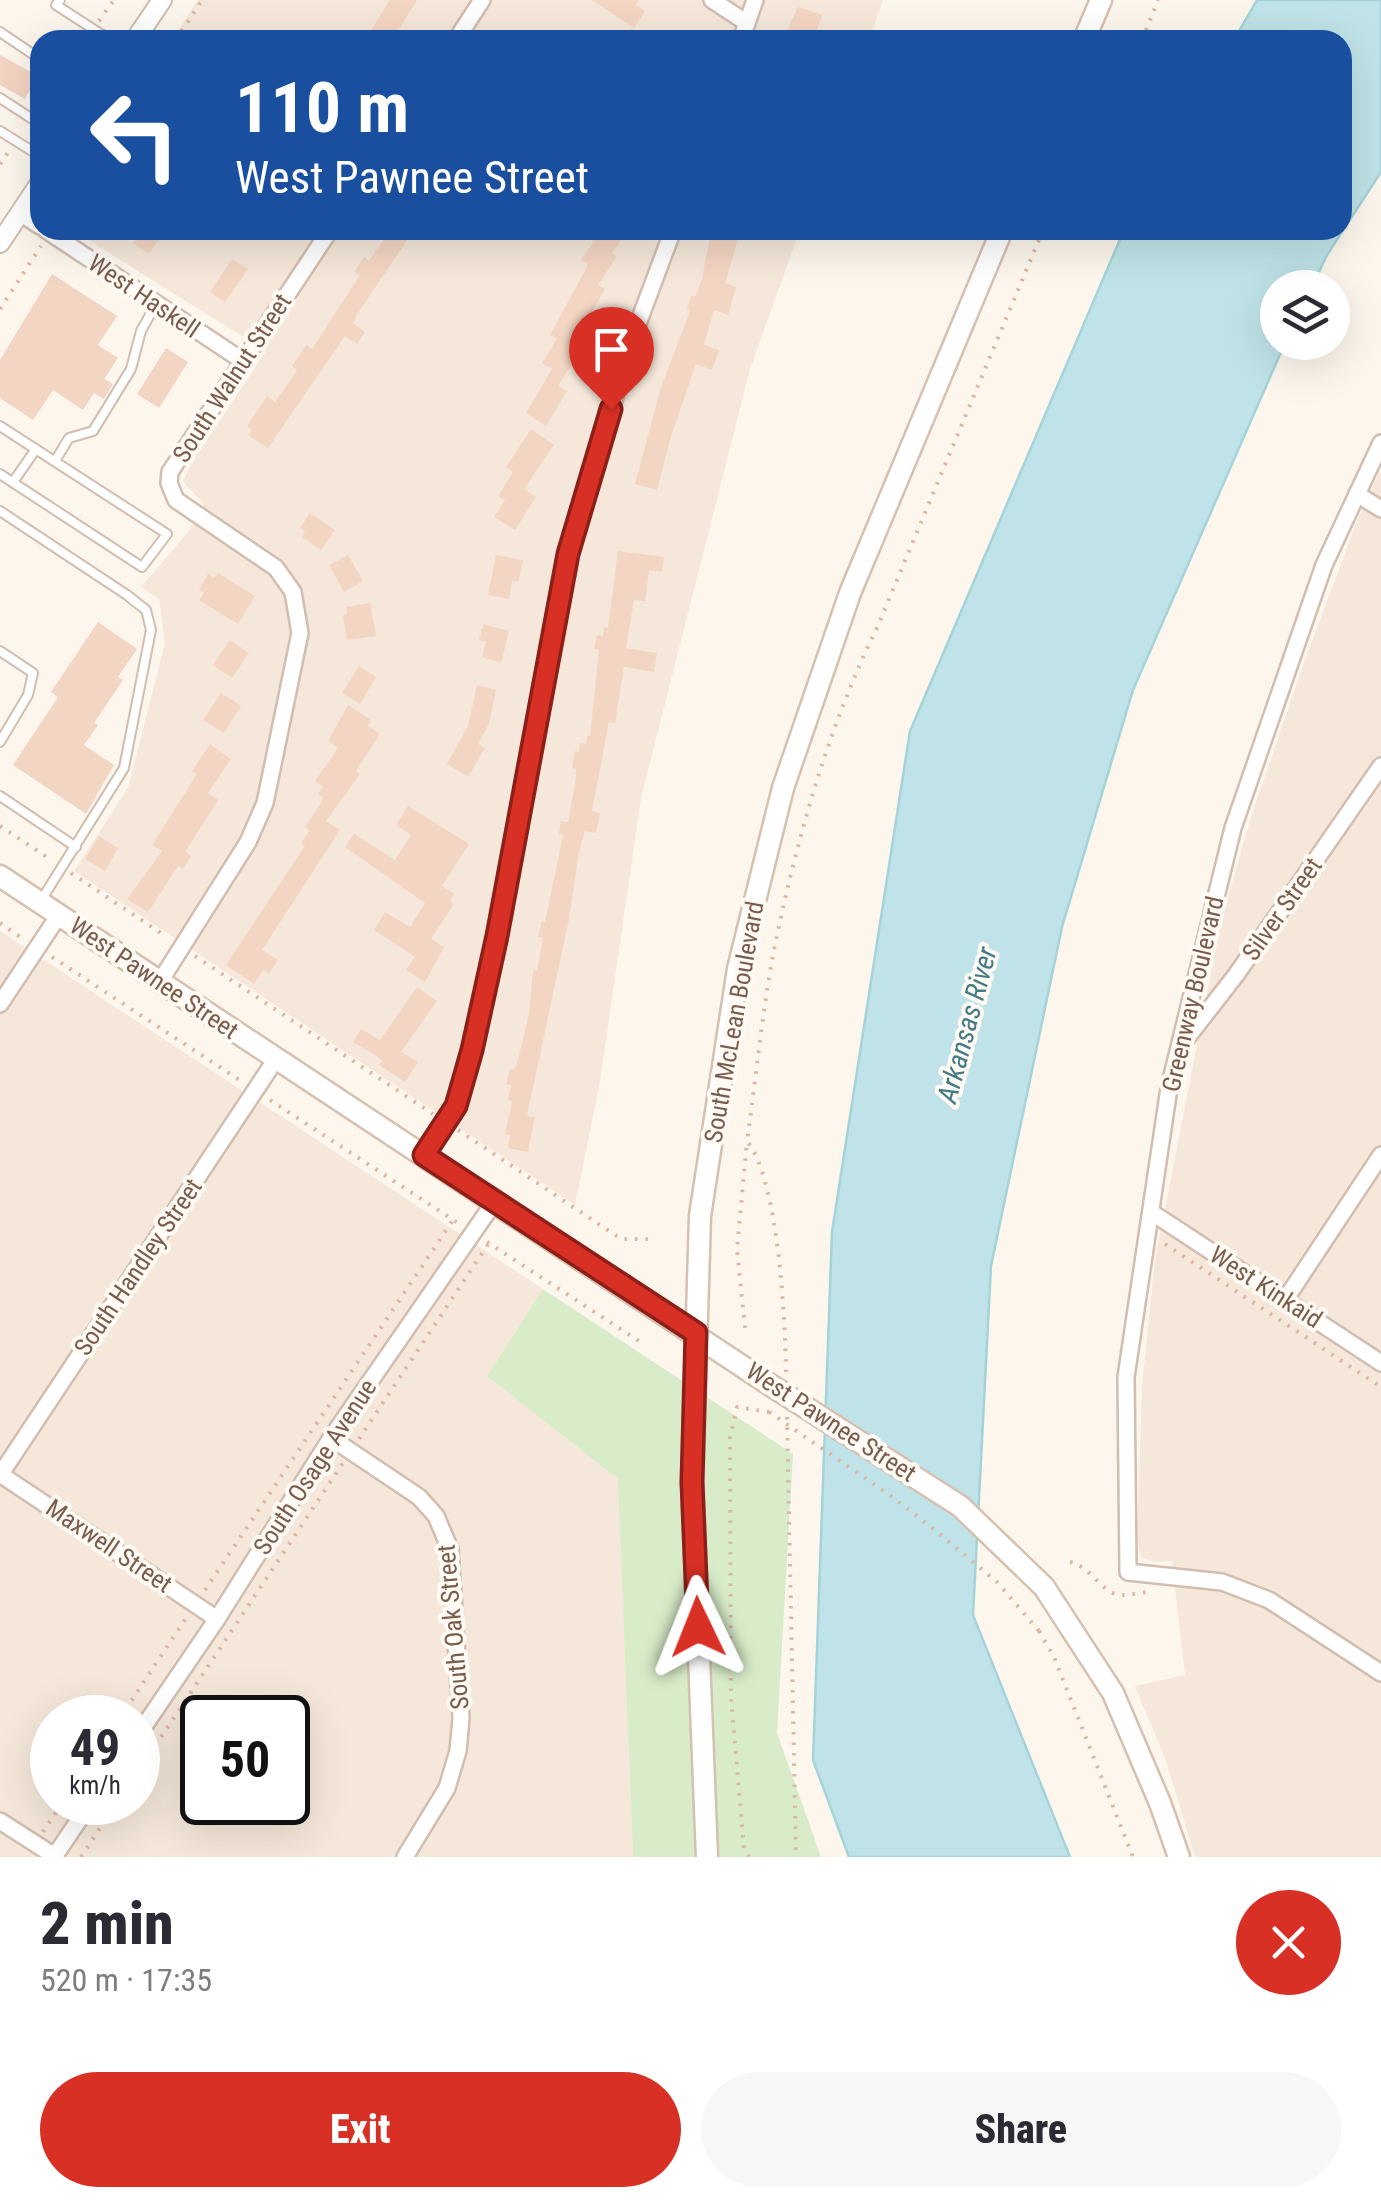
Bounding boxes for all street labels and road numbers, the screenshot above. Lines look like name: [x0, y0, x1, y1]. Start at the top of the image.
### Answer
street label: West Haskell: [83, 248, 205, 344]
street label: South Walnut Street: [167, 288, 297, 468]
street label: Silver Street: [1236, 852, 1328, 966]
street label: Greenway Boulevard: [1156, 893, 1230, 1095]
street label: South McLean Boulevard: [698, 899, 770, 1145]
street label: West Pawnee Street: [64, 911, 244, 1045]
street label: South Handley Street: [68, 1173, 208, 1361]
street label: West Kinkaid: [1205, 1240, 1327, 1334]
street label: West Pawnee Street: [741, 1356, 921, 1488]
street label: South Osage Avenue: [248, 1374, 382, 1560]
street label: Maxwell Street: [41, 1493, 177, 1599]
street label: South Oak Street: [431, 1543, 475, 1711]

